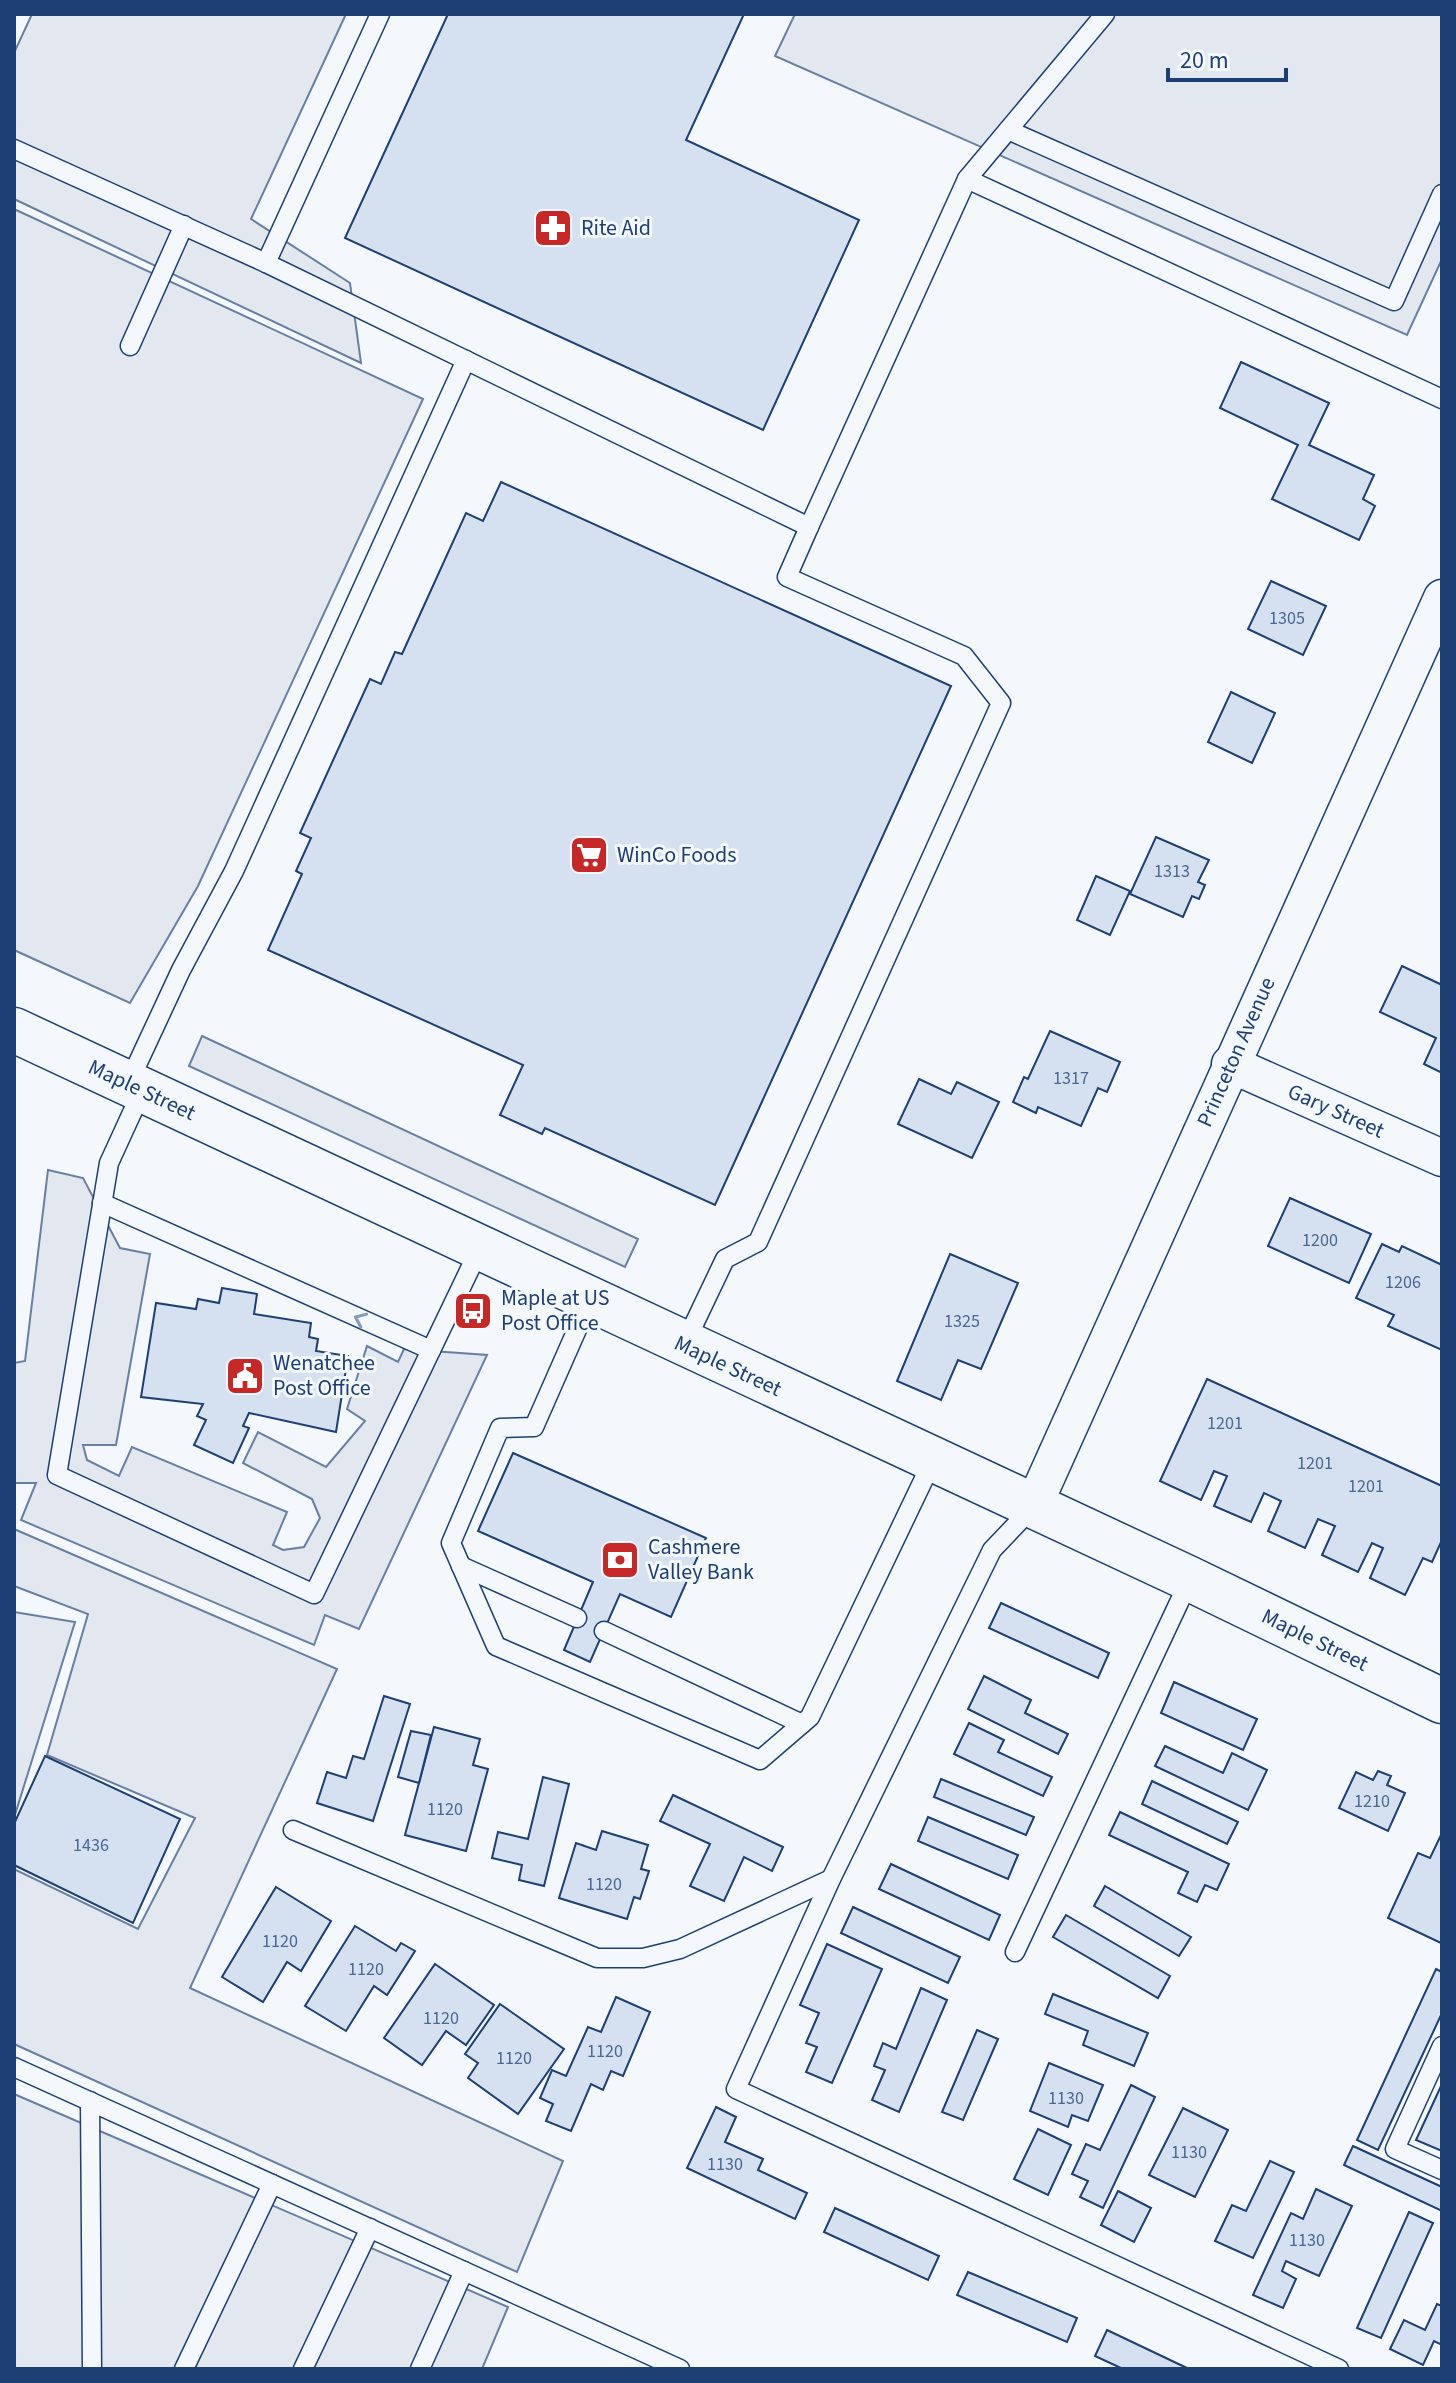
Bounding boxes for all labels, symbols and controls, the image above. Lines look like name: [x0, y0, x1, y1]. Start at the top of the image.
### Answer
scale bar: [1168, 32, 1286, 82]
text: 20 m: [1180, 43, 1229, 78]
pharmacy icon: Rite Aid: [532, 207, 574, 249]
place label: Rite Aid: [581, 212, 651, 244]
house number: 1305: [1269, 606, 1305, 631]
supermarket icon: WinCo Foods: [568, 834, 610, 876]
place label: WinCo Foods: [617, 839, 736, 871]
house number: 1313: [1154, 859, 1190, 884]
street label: Princeton Avenue: [1189, 972, 1283, 1132]
street label: Maple Street: [83, 1051, 202, 1129]
house number: 1317: [1053, 1066, 1089, 1091]
street label: Gary Street: [1283, 1076, 1390, 1147]
house number: 1200: [1302, 1228, 1338, 1253]
house number: 1206: [1385, 1270, 1421, 1295]
place label: Maple at US Post Office: [501, 1282, 610, 1339]
bus stop icon: Maple at US Post Office: [452, 1290, 494, 1332]
house number: 1325: [944, 1309, 980, 1334]
one-way arrow: [353, 1312, 368, 1328]
street label: Maple Street: [669, 1327, 788, 1405]
place label: Wenatchee Post Office: [273, 1347, 375, 1404]
public building icon: Wenatchee Post Office: [224, 1355, 266, 1397]
house number: 1201: [1207, 1411, 1243, 1436]
house number: 1201: [1297, 1451, 1333, 1476]
house number: 1201: [1348, 1474, 1384, 1499]
place label: Cashmere Valley Bank: [648, 1531, 754, 1588]
bank icon: Cashmere Valley Bank: [599, 1539, 641, 1581]
street label: Maple Street: [1256, 1600, 1374, 1680]
house number: 1210: [1354, 1789, 1390, 1814]
house number: 1120: [427, 1797, 463, 1822]
house number: 1436: [73, 1833, 109, 1858]
house number: 1120: [586, 1872, 622, 1897]
house number: 1120: [262, 1929, 298, 1954]
house number: 1120: [348, 1957, 384, 1982]
house number: 1120: [423, 2006, 459, 2031]
house number: 1120: [587, 2039, 623, 2064]
house number: 1120: [496, 2046, 532, 2071]
house number: 1130: [1048, 2086, 1084, 2111]
house number: 1130: [1171, 2140, 1207, 2165]
house number: 1130: [707, 2152, 743, 2177]
house number: 1130: [1289, 2228, 1325, 2253]

